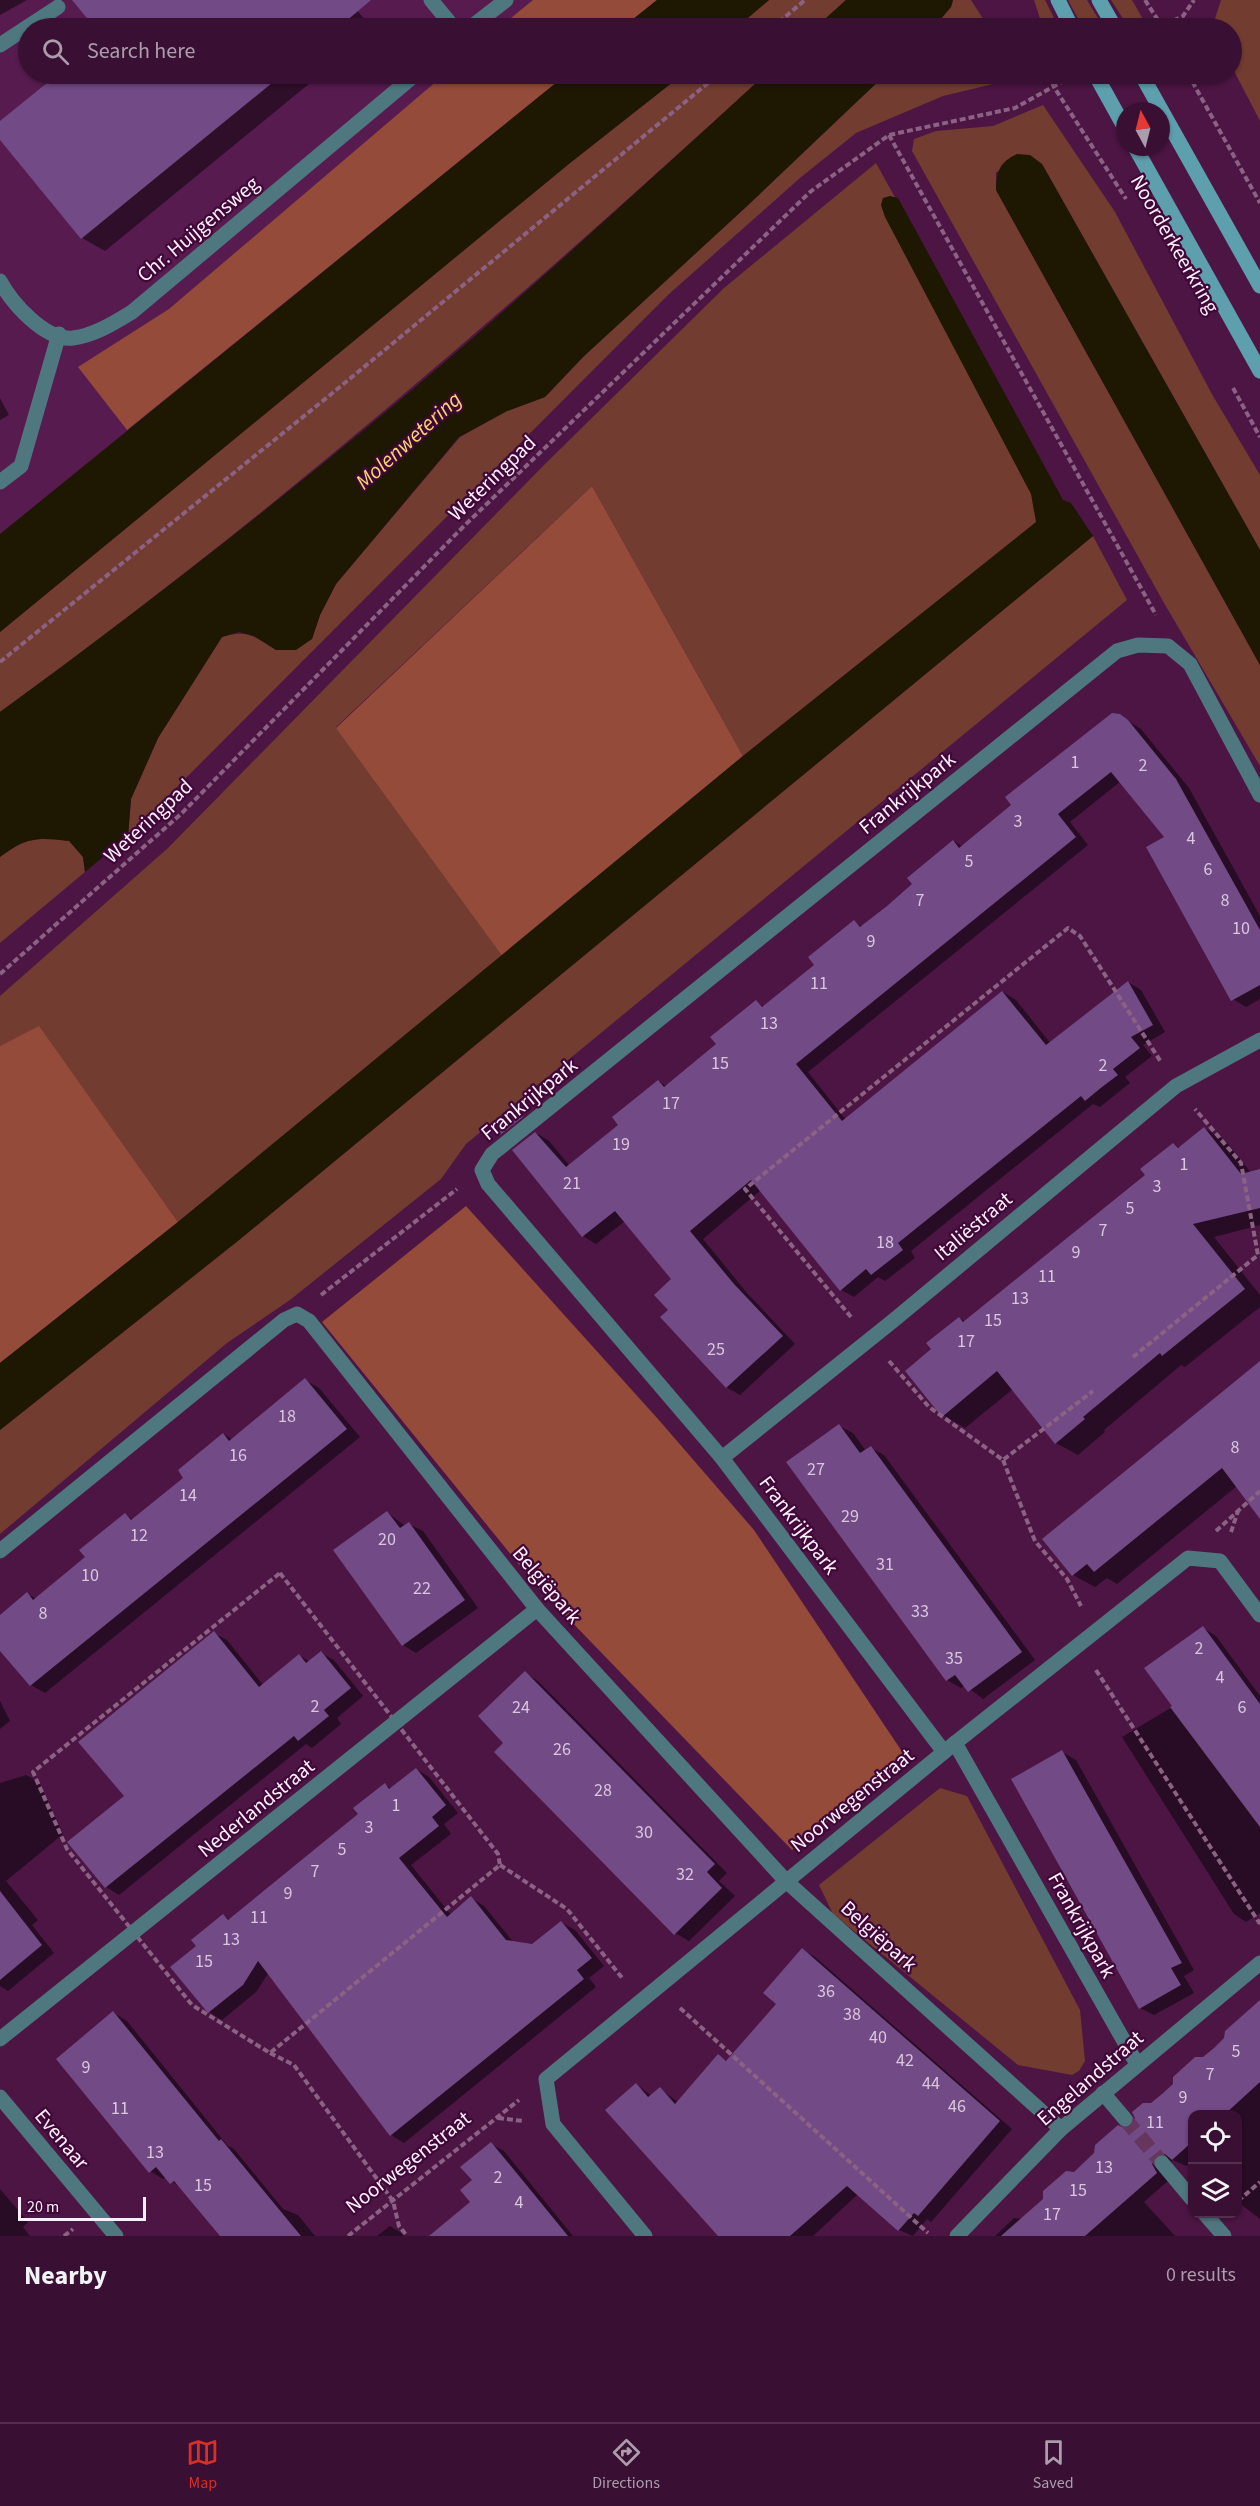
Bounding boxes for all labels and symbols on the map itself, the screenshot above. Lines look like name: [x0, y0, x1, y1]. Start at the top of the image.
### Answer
north arrow: [1116, 102, 1170, 156]
street label: Chr. Huijgensweg: [130, 169, 266, 289]
street label: Noorderkeerkring: [1123, 169, 1227, 319]
water label: Molenwetering: [348, 384, 469, 497]
street label: Weteringpad: [441, 428, 543, 528]
street label: Frankrijkpark: [852, 744, 962, 841]
house number: 1: [1071, 750, 1079, 775]
house number: 2: [1139, 753, 1148, 778]
street label: Weteringpad: [97, 772, 199, 870]
house number: 3: [1014, 809, 1023, 834]
house number: 4: [1187, 826, 1196, 851]
house number: 5: [965, 849, 974, 874]
house number: 6: [1204, 857, 1213, 882]
house number: 7: [916, 888, 925, 913]
house number: 8: [1221, 888, 1230, 913]
house number: 10: [1232, 916, 1250, 941]
house number: 9: [867, 929, 876, 954]
house number: 11: [810, 971, 828, 996]
house number: 13: [760, 1011, 778, 1036]
street label: Frankrijkpark: [474, 1050, 584, 1147]
house number: 15: [711, 1051, 729, 1076]
house number: 2: [1099, 1053, 1108, 1078]
house number: 17: [662, 1091, 680, 1116]
house number: 19: [612, 1132, 630, 1157]
house number: 1: [1180, 1152, 1188, 1177]
house number: 21: [563, 1171, 581, 1196]
house number: 3: [1153, 1174, 1162, 1199]
street label: Italiëstraat: [927, 1184, 1019, 1268]
house number: 5: [1126, 1196, 1135, 1221]
house number: 7: [1099, 1218, 1108, 1243]
house number: 18: [876, 1230, 894, 1255]
house number: 9: [1072, 1240, 1081, 1265]
house number: 11: [1038, 1264, 1056, 1289]
house number: 13: [1011, 1286, 1029, 1311]
house number: 15: [984, 1308, 1002, 1333]
house number: 17: [957, 1329, 975, 1354]
house number: 25: [707, 1337, 725, 1362]
house number: 18: [278, 1404, 296, 1429]
house number: 8: [1231, 1435, 1240, 1460]
house number: 16: [229, 1443, 247, 1468]
house number: 27: [807, 1457, 825, 1482]
street label: Frankrijkpark: [752, 1469, 847, 1581]
house number: 14: [179, 1483, 197, 1508]
house number: 29: [841, 1504, 859, 1529]
house number: 12: [130, 1523, 148, 1548]
house number: 20: [378, 1527, 396, 1552]
street label: Belgiëpark: [505, 1539, 589, 1631]
house number: 31: [876, 1552, 894, 1577]
house number: 10: [81, 1563, 99, 1588]
house number: 22: [413, 1576, 431, 1601]
house number: 33: [911, 1599, 929, 1624]
house number: 8: [39, 1601, 48, 1626]
house number: 2: [1195, 1636, 1204, 1661]
house number: 35: [945, 1646, 963, 1671]
house number: 4: [1216, 1665, 1225, 1690]
house number: 2: [311, 1694, 320, 1719]
house number: 24: [512, 1695, 530, 1720]
house number: 6: [1238, 1695, 1247, 1720]
house number: 26: [553, 1737, 571, 1762]
street label: Noorwegenstraat: [784, 1741, 920, 1859]
street label: Nederlandstraat: [191, 1751, 321, 1865]
house number: 28: [594, 1778, 612, 1803]
house number: 1: [392, 1793, 400, 1818]
house number: 3: [365, 1815, 374, 1840]
house number: 30: [635, 1820, 653, 1845]
house number: 5: [338, 1837, 347, 1862]
house number: 7: [311, 1859, 320, 1884]
house number: 32: [676, 1862, 694, 1887]
street label: Frankrijkpark: [1041, 1867, 1124, 1984]
house number: 9: [284, 1881, 293, 1906]
street label: Belgiëpark: [834, 1893, 924, 1979]
house number: 11: [250, 1905, 268, 1930]
house number: 13: [222, 1927, 240, 1952]
house number: 15: [195, 1949, 213, 1974]
house number: 36: [817, 1979, 835, 2004]
house number: 38: [843, 2002, 861, 2027]
street label: Engelandstraat: [1030, 2023, 1150, 2133]
house number: 40: [869, 2025, 887, 2050]
house number: 5: [1232, 2039, 1241, 2064]
house number: 42: [896, 2048, 914, 2073]
house number: 9: [82, 2055, 91, 2080]
house number: 7: [1206, 2062, 1215, 2087]
house number: 44: [922, 2071, 940, 2096]
house number: 9: [1179, 2085, 1188, 2110]
house number: 46: [948, 2094, 966, 2119]
house number: 11: [111, 2096, 129, 2121]
street label: Evenaar: [28, 2102, 97, 2176]
street label: Noorwegenstraat: [339, 2103, 477, 2221]
house number: 11: [1146, 2110, 1164, 2135]
house number: 13: [146, 2140, 164, 2165]
house number: 13: [1095, 2155, 1113, 2180]
house number: 2: [494, 2165, 503, 2190]
house number: 15: [194, 2173, 212, 2198]
house number: 15: [1069, 2178, 1087, 2203]
house number: 4: [515, 2190, 524, 2215]
scale bar: [18, 2194, 146, 2222]
house number: 17: [1043, 2202, 1061, 2227]

